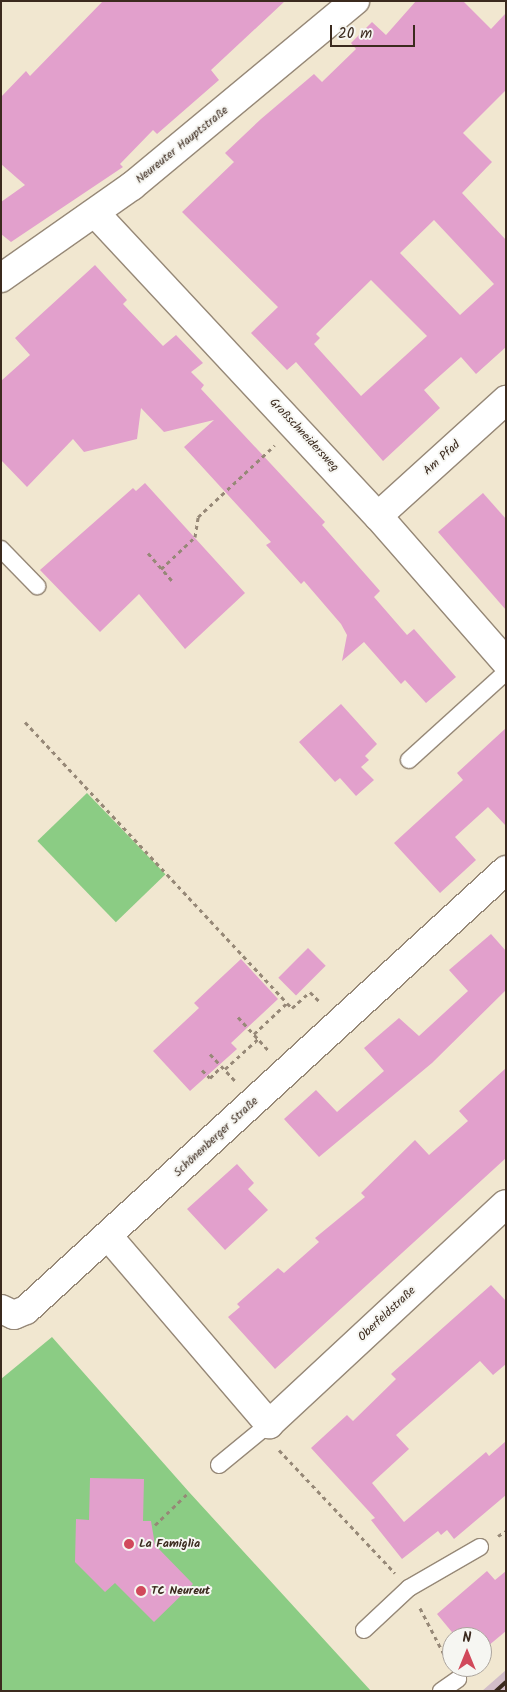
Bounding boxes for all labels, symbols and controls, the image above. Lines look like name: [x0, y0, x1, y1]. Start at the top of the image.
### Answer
scale bar: [332, 15, 417, 47]
text: 20 m: [338, 22, 372, 46]
street label: Neureuter Hauptstraße: [133, 103, 231, 187]
street label: Großschneidersweg: [266, 395, 342, 475]
street label: Am Pfad: [421, 438, 463, 478]
street label: Schönenberger Straße: [171, 1094, 261, 1180]
street label: Oberfeldstraße: [355, 1284, 419, 1344]
place label: La Famiglia: [139, 1537, 200, 1551]
marker: La Famiglia: [123, 1538, 135, 1550]
place label: TC Neureut: [151, 1584, 210, 1598]
marker: TC Neureut: [135, 1585, 147, 1597]
north arrow: [442, 1627, 492, 1677]
text: N: [463, 1627, 471, 1649]

